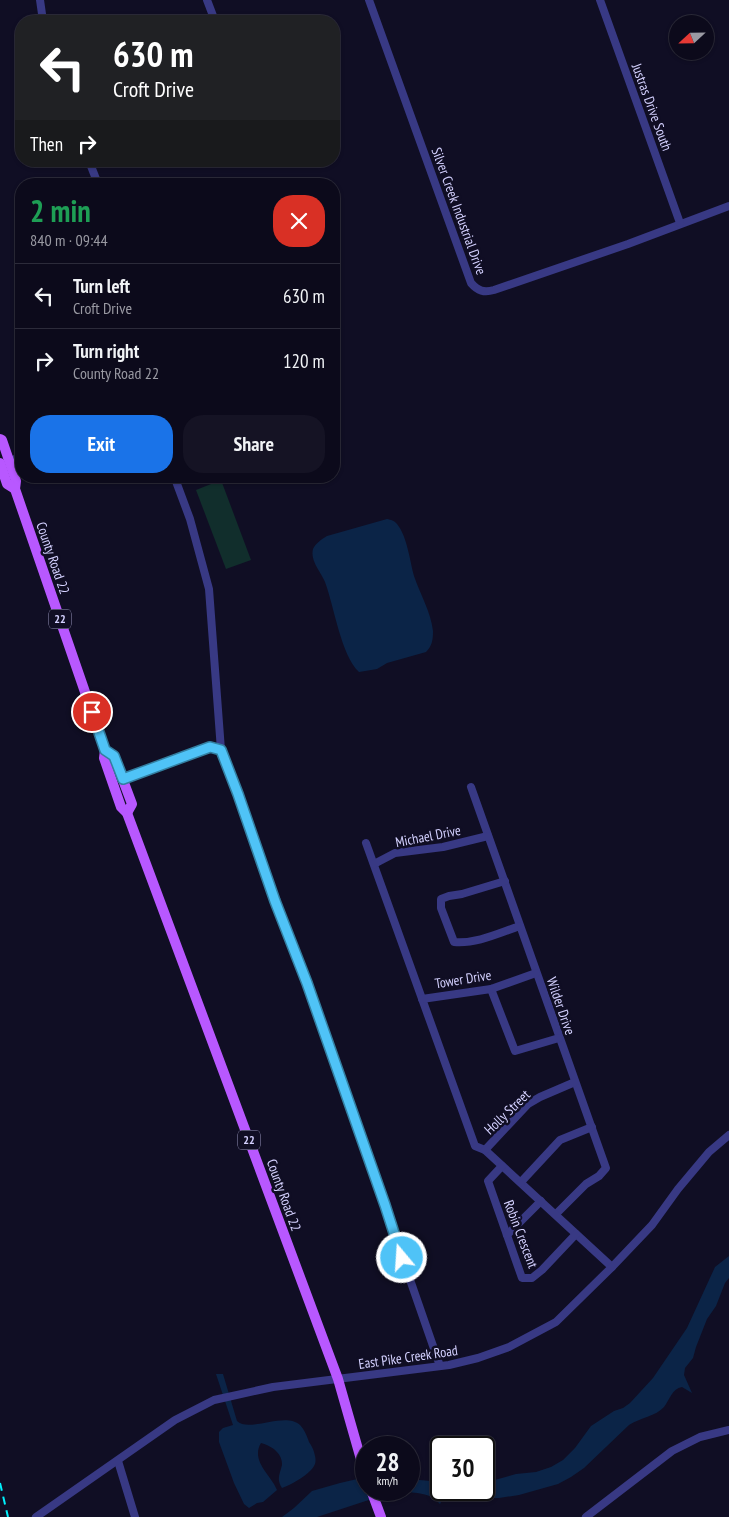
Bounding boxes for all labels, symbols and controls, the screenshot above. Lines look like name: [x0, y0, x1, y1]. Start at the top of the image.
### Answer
north arrow: [669, 15, 714, 60]
map controls: [669, 15, 714, 60]
text: 630 m: [113, 31, 194, 77]
icon: left: [30, 35, 95, 100]
street label: Justras Drive South: [628, 60, 676, 153]
text: Croft Drive: [113, 75, 194, 103]
icon: right: [73, 130, 101, 158]
text: Then: [30, 132, 63, 156]
street label: Silver Creek Industrial Drive: [428, 145, 490, 277]
text: 2 min: [30, 191, 91, 230]
button: close: [273, 195, 325, 247]
text: 840 m · 09:44: [30, 230, 108, 250]
text: Turn left: [73, 274, 130, 298]
icon: left: [30, 282, 58, 310]
text: 630 m: [283, 284, 325, 308]
text: Croft Drive: [73, 298, 132, 318]
text: Turn right: [73, 339, 139, 363]
icon: right: [30, 347, 58, 375]
text: 120 m: [283, 349, 325, 373]
text: County Road 22: [73, 363, 159, 383]
button: Exit: [30, 415, 173, 473]
button: Share: [183, 415, 325, 473]
street label: County Road 22: [32, 519, 74, 597]
road number: 22: [49, 610, 71, 628]
pin: [71, 691, 113, 733]
icon: arrive: [78, 698, 106, 726]
street label: Michael Drive: [394, 821, 462, 851]
street label: Tower Drive: [433, 966, 493, 992]
street label: Wilder Drive: [543, 975, 579, 1037]
street label: Holly Street: [480, 1086, 534, 1138]
road number: 22: [238, 1130, 260, 1150]
street label: County Road 22: [263, 1157, 305, 1233]
street label: Robin Crescent: [500, 1197, 542, 1271]
position arrow: [375, 1231, 427, 1283]
street label: East Pike Creek Road: [357, 1341, 459, 1373]
speed limit sign: 30: [430, 1436, 495, 1501]
text: 28: [376, 1446, 399, 1478]
text: km/h: [377, 1473, 398, 1488]

